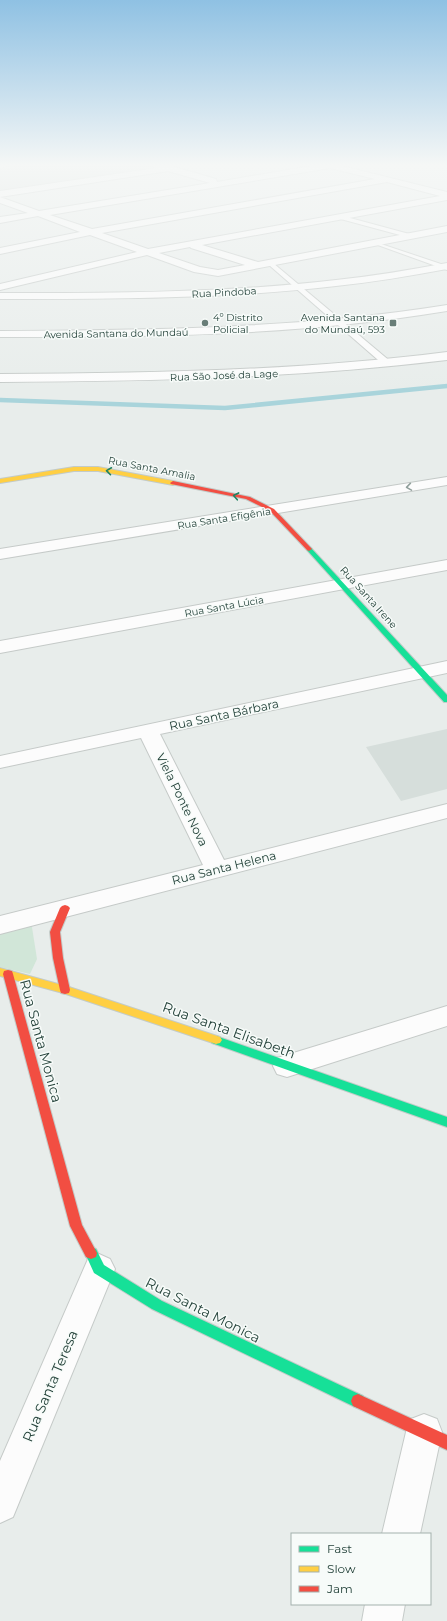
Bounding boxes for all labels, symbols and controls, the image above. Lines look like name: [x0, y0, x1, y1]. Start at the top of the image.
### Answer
street label: Rua Pindoba: [191, 284, 257, 301]
place label: 4º Distrito Policial: [213, 311, 263, 336]
place label: Avenida Santana do Mundaú, 593: [301, 311, 385, 336]
marker: 4º Distrito Policial: [200, 318, 210, 328]
marker: Avenida Santana do Mundaú, 593: [388, 318, 398, 328]
street label: Avenida Santana do Mundaú: [43, 326, 189, 341]
street label: Rua São José da Lage: [170, 367, 278, 384]
street label: Rua Santa Amalia: [107, 454, 197, 483]
one-way arrow: [106, 467, 112, 476]
one-way arrow: [405, 482, 412, 491]
one-way arrow: [233, 492, 239, 501]
street label: Rua Santa Efigênia: [176, 505, 272, 532]
street label: Rua Santa Irene: [337, 563, 400, 631]
street label: Rua Santa Lúcia: [183, 593, 265, 620]
street label: Rua Santa Bárbara: [168, 696, 280, 733]
street label: Viela Ponte Nova: [153, 751, 211, 849]
street label: Rua Santa Helena: [170, 847, 278, 888]
street label: Rua Santa Monica: [16, 978, 66, 1104]
street label: Rua Santa Elisabeth: [160, 998, 298, 1062]
street label: Rua Santa Monica: [142, 1273, 264, 1347]
street label: Rua Santa Teresa: [18, 1327, 82, 1445]
legend: [291, 1533, 431, 1605]
text: Fast: [327, 1541, 352, 1556]
text: Slow: [327, 1561, 356, 1576]
text: Jam: [326, 1581, 353, 1596]

